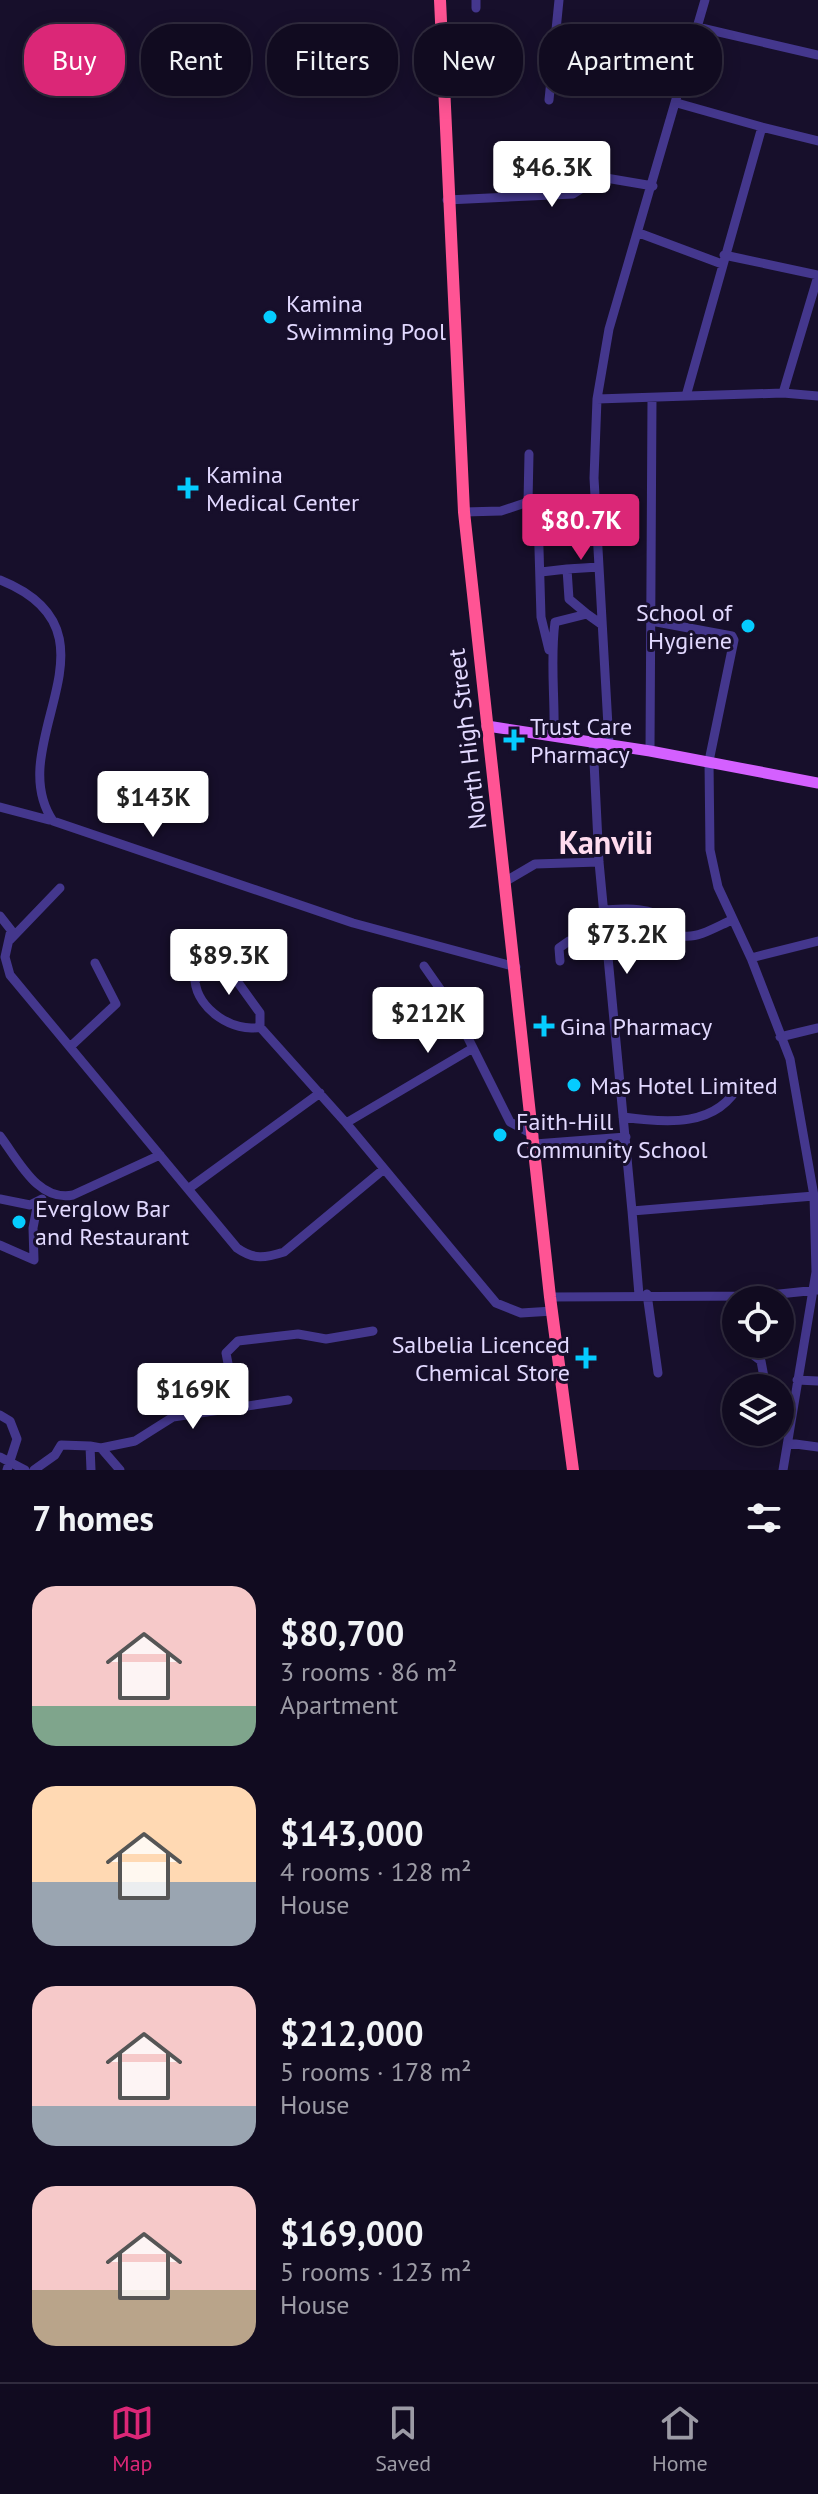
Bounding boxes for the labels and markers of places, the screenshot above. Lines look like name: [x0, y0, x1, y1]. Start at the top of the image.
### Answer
pin: $46.3K: [487, 141, 617, 209]
place label: Kamina Swimming Pool: [286, 288, 446, 347]
marker: Kamina Swimming Pool: [261, 308, 279, 326]
place label: Kamina Medical Center: [206, 459, 359, 518]
marker: Kamina Medical Center: [177, 477, 199, 499]
pin: $80.7K: [516, 494, 646, 562]
place label: School of Hygiene: [636, 597, 733, 656]
marker: School of Hygiene: [739, 617, 757, 635]
place label: Trust Care Pharmacy: [530, 711, 632, 770]
marker: Trust Care Pharmacy: [505, 731, 523, 749]
pin: $143K: [97, 771, 209, 839]
pin: $73.2K: [562, 908, 692, 976]
pin: $89.3K: [164, 929, 294, 997]
pin: $212K: [372, 987, 484, 1055]
place label: Gina Pharmacy: [560, 1011, 712, 1042]
marker: Gina Pharmacy: [535, 1017, 553, 1035]
place label: Mas Hotel Limited: [590, 1070, 778, 1101]
marker: Mas Hotel Limited: [565, 1076, 583, 1094]
place label: Faith-Hill Community School: [516, 1106, 708, 1165]
marker: Faith-Hill Community School: [491, 1126, 509, 1144]
place label: Everglow Bar and Restaurant: [35, 1193, 189, 1252]
marker: Everglow Bar and Restaurant: [10, 1213, 28, 1231]
place label: Salbelia Licenced Chemical Store: [392, 1329, 570, 1388]
marker: Salbelia Licenced Chemical Store: [577, 1349, 595, 1367]
pin: $169K: [137, 1363, 249, 1431]

